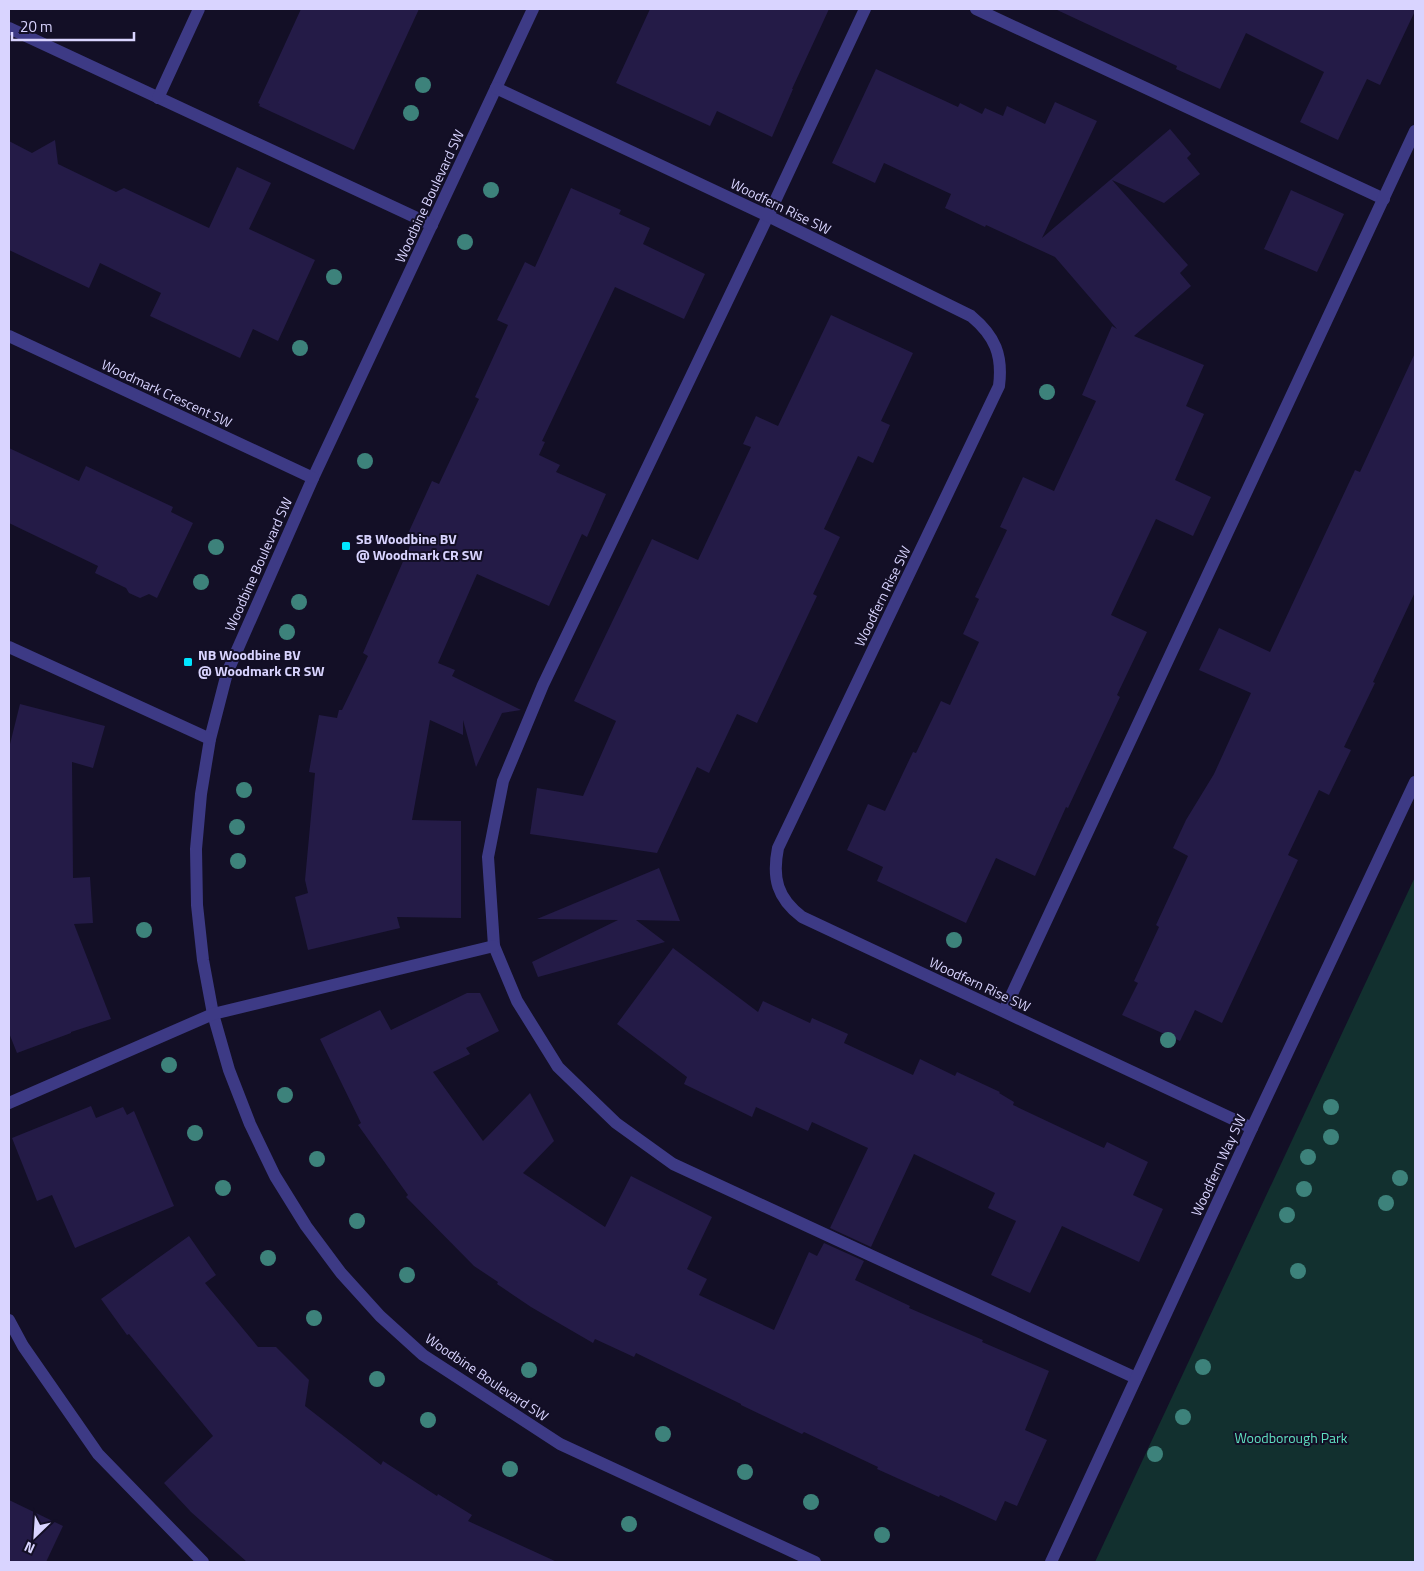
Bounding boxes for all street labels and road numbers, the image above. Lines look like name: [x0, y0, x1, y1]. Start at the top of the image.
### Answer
street label: Woodbine Boulevard SW: [389, 126, 469, 266]
street label: Woodfern Rise SW: [727, 173, 835, 239]
street label: Woodmark Crescent SW: [98, 353, 236, 433]
street label: Woodbine Boulevard SW: [219, 494, 297, 634]
street label: Woodfern Rise SW: [849, 542, 915, 650]
street label: Woodfern Rise SW: [926, 951, 1034, 1017]
street label: Woodfern Way SW: [1185, 1111, 1251, 1219]
street label: Woodbine Boulevard SW: [421, 1328, 553, 1426]

